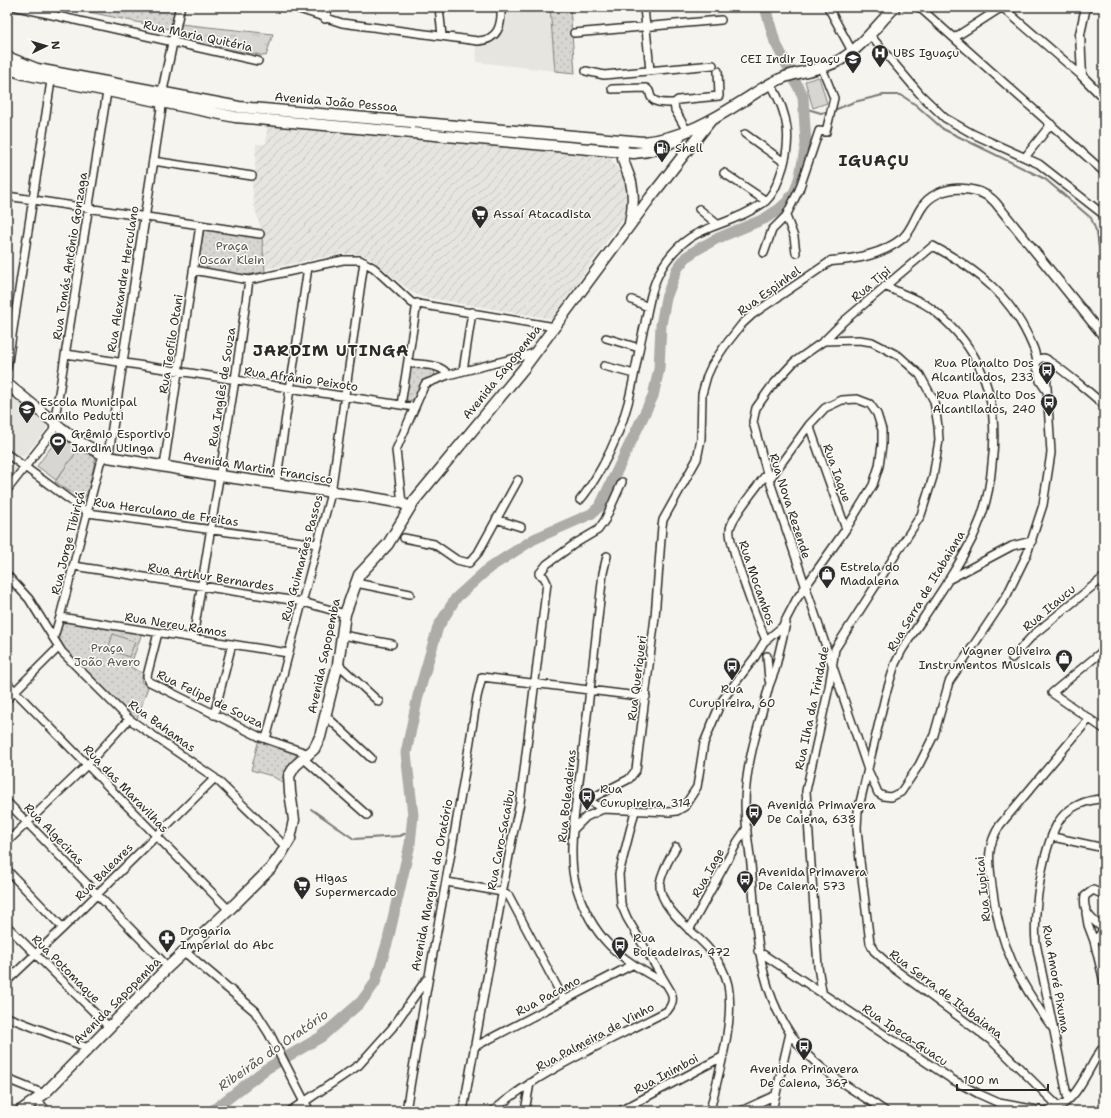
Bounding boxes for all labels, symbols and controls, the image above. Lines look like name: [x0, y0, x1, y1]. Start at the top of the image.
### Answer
street label: Rua Maria Quitéria: [142, 17, 255, 56]
north arrow: [26, 26, 66, 66]
text: N: [48, 40, 63, 50]
hospital icon: UBS Iguaçu: [870, 43, 890, 68]
place label: UBS Iguaçu: [893, 45, 959, 61]
school or university icon: CEI Indir Iguaçu: [843, 49, 863, 74]
place label: CEI Indir Iguaçu: [740, 51, 840, 67]
street label: Avenida João Pessoa: [274, 89, 399, 115]
fuel station icon: Shell: [652, 138, 672, 163]
place label: Shell: [675, 140, 703, 156]
district label: IGUAÇU: [838, 150, 910, 171]
street label: Rua Tomás Antônio Gonzaga: [49, 170, 91, 341]
supermarket icon: Assaí Atacadista: [470, 204, 490, 229]
street label: Rua Alexandre Herculano: [104, 205, 142, 353]
place label: Assaí Atacadista: [493, 206, 592, 222]
park label: Praça Oscar Klein: [199, 238, 265, 268]
street label: Rua Espinhel: [734, 262, 804, 319]
street label: Rua Tipi: [848, 263, 894, 305]
street label: Rua Teofilo Otani: [155, 293, 187, 395]
street label: Avenida Sapopemba: [459, 321, 545, 423]
street label: Rua Inglês de Souza: [205, 326, 239, 448]
district label: JARDIM UTINGA: [253, 340, 409, 361]
place label: Rua Planalto Dos Alcantilados, 233: [931, 355, 1034, 385]
bus stop icon: Rua Planalto Dos Alcantilados, 233: [1037, 360, 1057, 385]
street label: Rua Afrânio Peixoto: [243, 363, 359, 395]
place label: Rua Planalto Dos Alcantilados, 240: [932, 387, 1036, 417]
bus stop icon: Rua Planalto Dos Alcantilados, 240: [1039, 392, 1059, 417]
place label: Escola Municipal Camilo Pedutti: [40, 394, 137, 424]
school or university icon: Escola Municipal Camilo Pedutti: [17, 399, 37, 424]
place label: Grêmio Esportivo Jardim Utinga: [71, 426, 171, 456]
sports icon: Grêmio Esportivo Jardim Utinga: [48, 431, 68, 456]
street label: Rua Iaque: [819, 442, 855, 504]
street label: Avenida Martim Francisco: [182, 448, 334, 488]
street label: Rua Nova Rezende: [765, 451, 815, 561]
street label: Rua Jorge Tibiriçá: [47, 489, 89, 597]
street label: Rua Guimarães Passos: [277, 493, 327, 623]
street label: Rua Herculano de Freitas: [92, 494, 240, 530]
street label: Rua Serra de Itabaiana: [884, 527, 969, 654]
street label: Rua Mocambos: [735, 538, 779, 628]
street label: Rua Arthur Bernardes: [147, 559, 275, 595]
place label: Estrela do Madalena: [840, 559, 900, 589]
shop icon: Estrela do Madalena: [817, 564, 837, 589]
street label: Rua Itaucu: [1019, 581, 1079, 635]
street label: Avenida Sapopemba: [304, 596, 344, 715]
street label: Rua Nereu Ramos: [124, 609, 228, 641]
street label: Rua Queriqueri: [624, 634, 650, 722]
park label: Praça João Avero: [74, 640, 140, 670]
place label: Vagner Oliveira Instrumentos Musicais: [919, 643, 1052, 673]
street label: Rua Ilha da Trindade: [791, 644, 833, 771]
shop icon: Vagner Oliveira Instrumentos Musicais: [1054, 648, 1074, 673]
bus stop icon: Rua Curupireira, 60: [722, 656, 742, 681]
street label: Rua Felipe de Souza: [154, 666, 267, 732]
place label: Rua Curupireira, 60: [689, 681, 775, 711]
street label: Rua Bahamas: [125, 696, 199, 756]
street label: Rua das Maravilhas: [80, 742, 172, 836]
street label: Rua Boleadeiras: [554, 748, 580, 843]
place label: Rua Curupireira, 314: [600, 781, 691, 811]
bus stop icon: Rua Curupireira, 314: [577, 786, 597, 811]
street label: Rua Caro-Sacaibu: [483, 788, 519, 892]
street label: Avenida Marginal do Oratório: [407, 797, 457, 973]
place label: Avenida Primavera De Caiena, 638: [767, 797, 876, 827]
street label: Rua Algeciras: [21, 800, 87, 868]
bus stop icon: Avenida Primavera De Caiena, 638: [744, 802, 764, 827]
street label: Rua Baleares: [72, 840, 136, 904]
street label: Rua Iage: [688, 845, 728, 901]
street label: Rua Iupicai: [972, 855, 994, 923]
place label: Avenida Primavera De Caiena, 573: [758, 864, 867, 894]
bus stop icon: Avenida Primavera De Caiena, 573: [735, 869, 755, 894]
place label: Higas Supermercado: [315, 870, 397, 900]
supermarket icon: Higas Supermercado: [292, 875, 312, 900]
place label: Drogaria Imperial do Abc: [180, 923, 274, 953]
street label: Rua Amoré Pixuma: [1039, 924, 1073, 1035]
pharmacy icon: Drogaria Imperial do Abc: [157, 928, 177, 953]
place label: Rua Boleadeiras, 472: [633, 930, 731, 960]
street label: Rua Potomaque: [28, 931, 104, 1007]
bus stop icon: Rua Boleadeiras, 472: [610, 935, 630, 960]
street label: Rua Serra de Itabaiana: [886, 946, 1006, 1042]
street label: Avenida Sapopemba: [70, 953, 165, 1048]
street label: Rua Pacamo: [513, 972, 583, 1020]
street label: Rua Palmeira de Vinho: [533, 999, 657, 1075]
street label: Rua Ipeca-Guacu: [859, 1000, 951, 1070]
water label: Ribeirão do Oratório: [215, 1005, 332, 1094]
bus stop icon: Avenida Primavera De Caiena, 367: [794, 1036, 814, 1061]
street label: Rua Inimboi: [631, 1050, 701, 1098]
place label: Avenida Primavera De Caiena, 367: [750, 1061, 859, 1091]
scale bar: [957, 1066, 1048, 1092]
text: 100 m: [963, 1072, 999, 1088]

